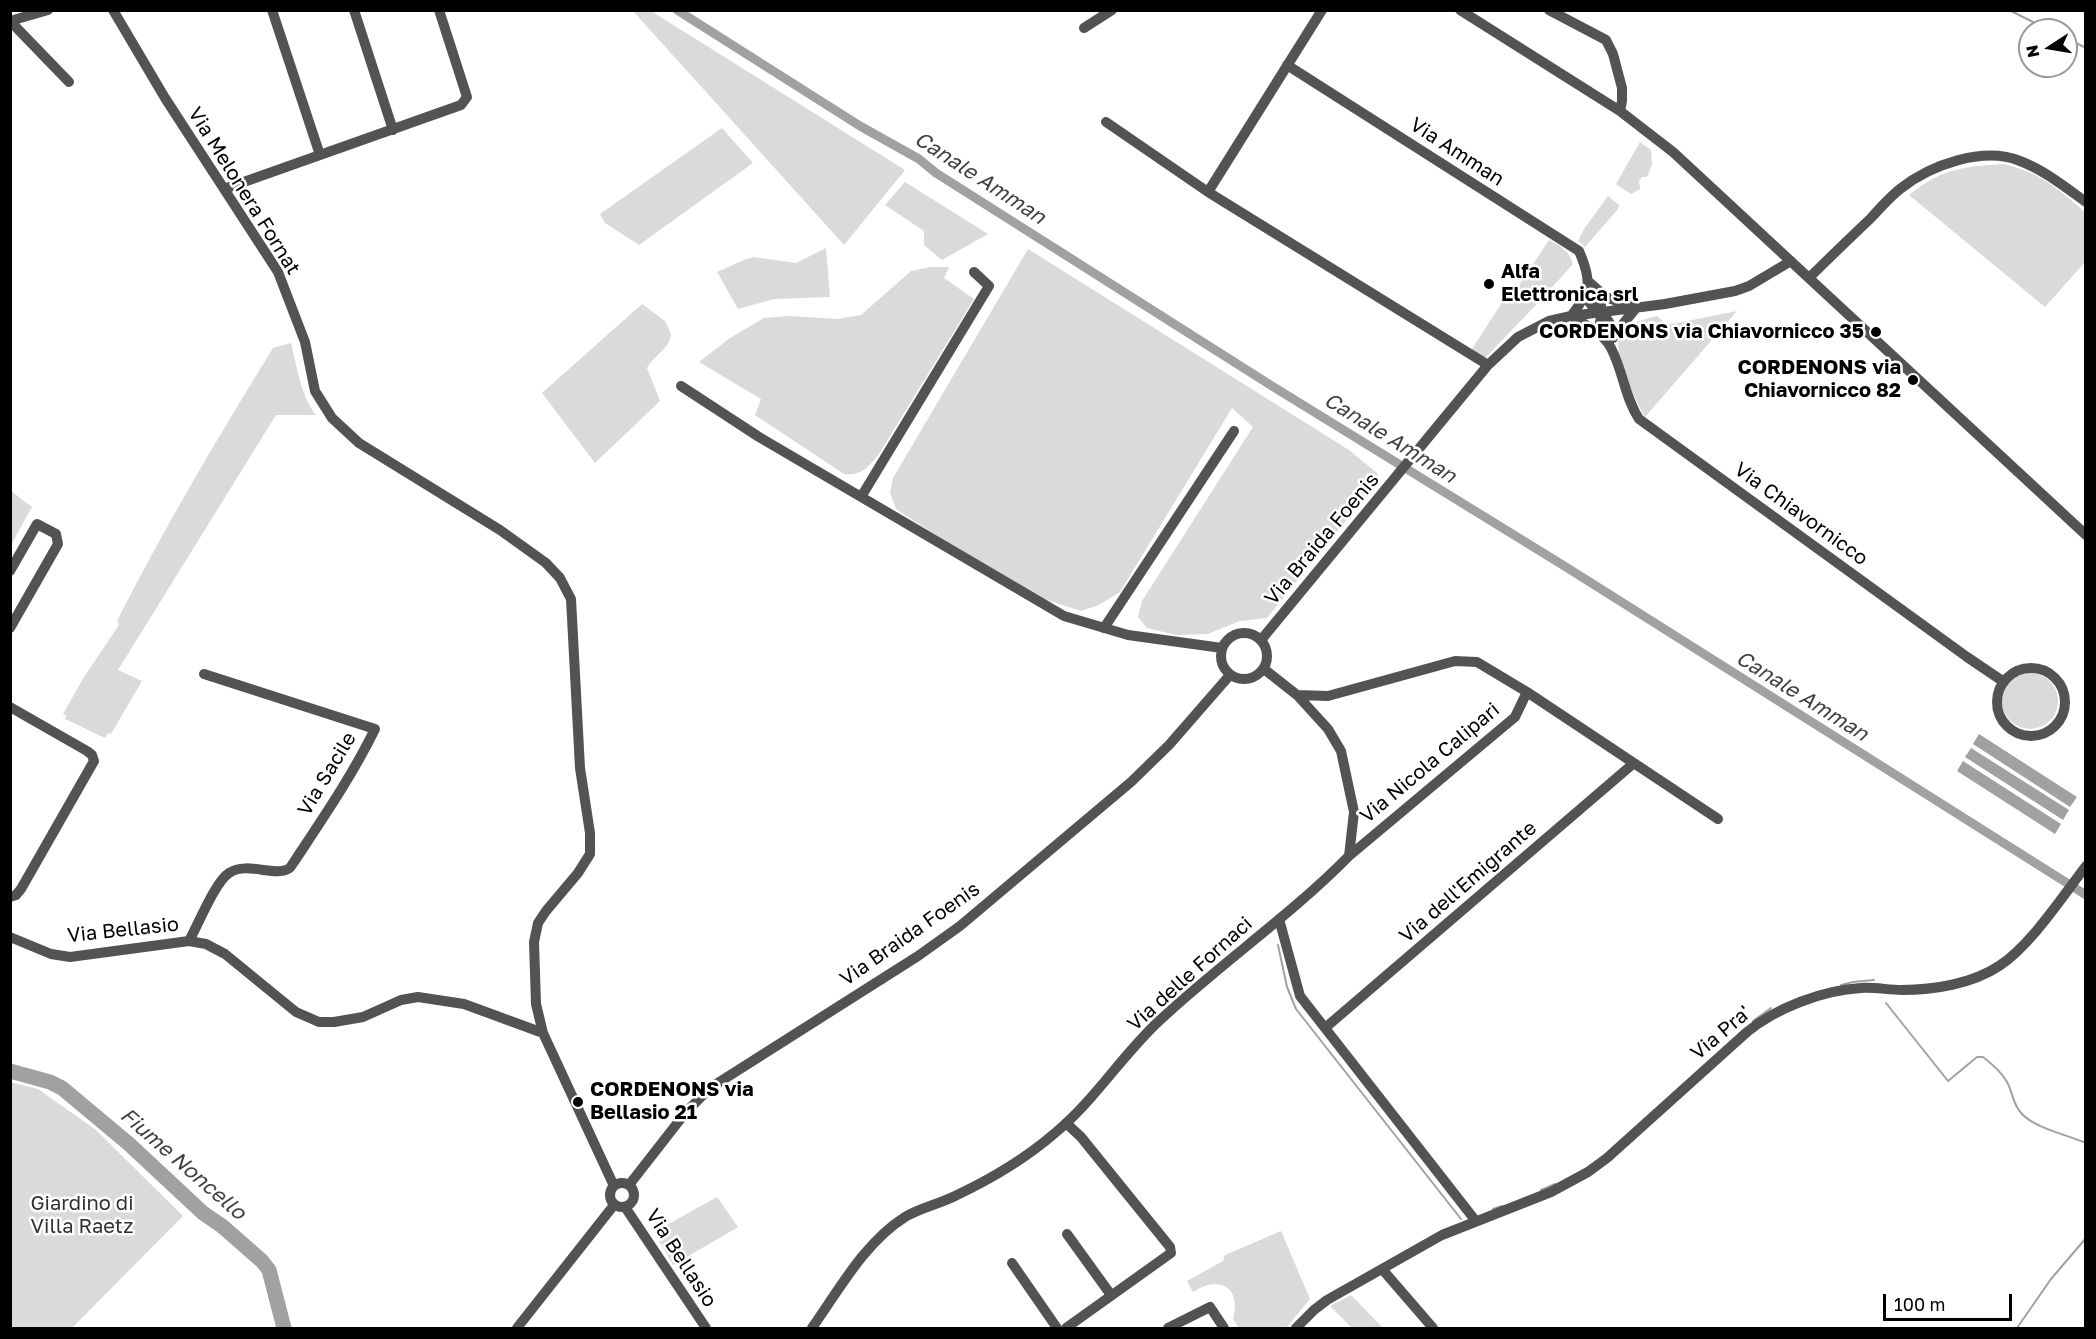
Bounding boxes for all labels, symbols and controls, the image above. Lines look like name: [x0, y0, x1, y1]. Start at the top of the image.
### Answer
north arrow: [2018, 18, 2078, 78]
text: N: [2021, 43, 2043, 59]
street label: Via Melonera Fornat: [183, 103, 305, 279]
street label: Via Amman: [1405, 113, 1509, 191]
water label: Canale Amman: [910, 126, 1050, 230]
place label: Alfa Elettronica srl: [1501, 260, 1638, 307]
marker: Alfa Elettronica srl: [1482, 277, 1496, 291]
place label: CORDENONS via Chiavornicco 35: [1539, 320, 1864, 344]
marker: CORDENONS via Chiavornicco 35: [1869, 325, 1883, 339]
place label: CORDENONS via Chiavornicco 82: [1737, 356, 1901, 403]
marker: CORDENONS via Chiavornicco 82: [1906, 373, 1920, 387]
water label: Canale Amman: [1319, 387, 1461, 489]
street label: Via Chiavornicco: [1730, 457, 1872, 571]
street label: Via Braida Foenis: [1260, 468, 1384, 610]
water label: Canale Amman: [1731, 645, 1873, 747]
street label: Via Nicola Calipari: [1355, 698, 1505, 828]
street label: Via Sacile: [293, 728, 361, 820]
street label: Via dell'Emigrante: [1395, 816, 1541, 948]
street label: Via Braida Foenis: [836, 877, 984, 991]
street label: Via Bellasio: [66, 912, 180, 948]
street label: Via delle Fornaci: [1123, 912, 1257, 1036]
street label: Via Pra': [1686, 1001, 1756, 1065]
place label: CORDENONS via Bellasio 21: [590, 1078, 754, 1125]
marker: CORDENONS via Bellasio 21: [571, 1095, 585, 1109]
water label: Fiume Noncello: [115, 1103, 251, 1225]
park label: Giardino di Villa Raetz: [31, 1192, 133, 1239]
street label: Via Bellasio: [640, 1204, 722, 1312]
scale bar: [1886, 1282, 2015, 1320]
text: 100 m: [1894, 1293, 1945, 1315]

